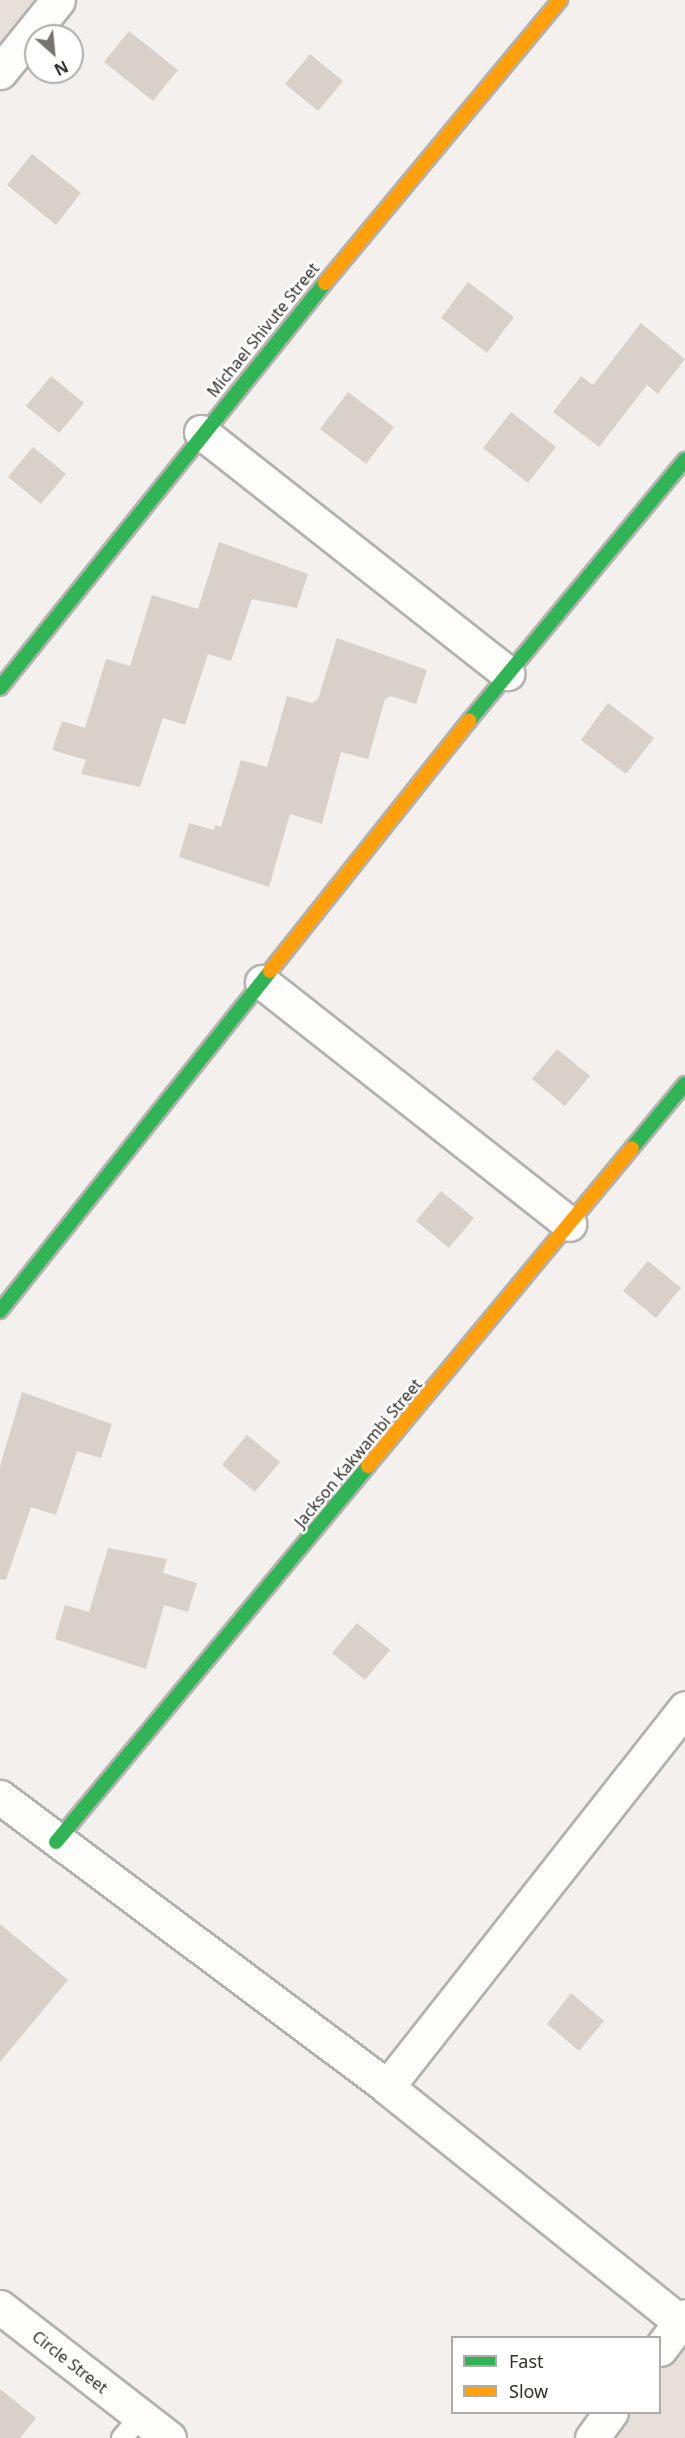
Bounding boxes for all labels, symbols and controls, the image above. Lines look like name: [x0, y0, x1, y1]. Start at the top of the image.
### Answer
north arrow: [24, 24, 84, 84]
text: N: [50, 55, 72, 81]
street label: Michael Shivute Street: [203, 259, 323, 401]
street label: Jackson Kakwambi Street: [290, 1375, 426, 1531]
street label: Circle Street: [29, 2327, 111, 2397]
legend: [451, 2336, 661, 2414]
text: Fast: [509, 2349, 544, 2373]
text: Slow: [509, 2379, 548, 2403]

